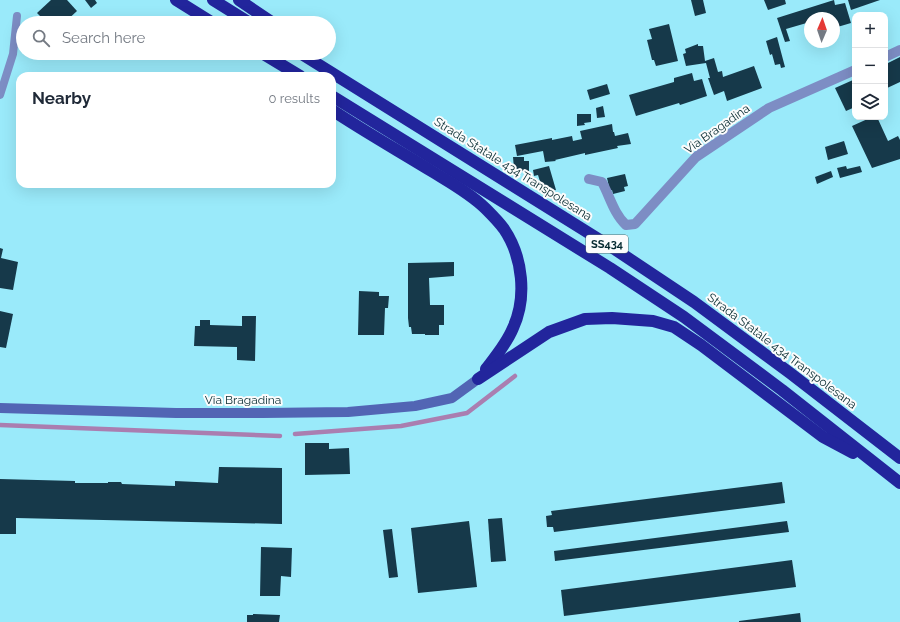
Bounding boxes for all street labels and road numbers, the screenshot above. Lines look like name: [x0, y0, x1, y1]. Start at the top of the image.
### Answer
street label: Via Bragadina: [682, 101, 752, 157]
street label: Strada Statale 434 Transpolesana: [432, 114, 594, 224]
road number: SS434: [586, 235, 628, 253]
street label: Strada Statale 434 Transpolesana: [705, 290, 859, 412]
street label: Via Bragadina: [205, 393, 281, 407]

